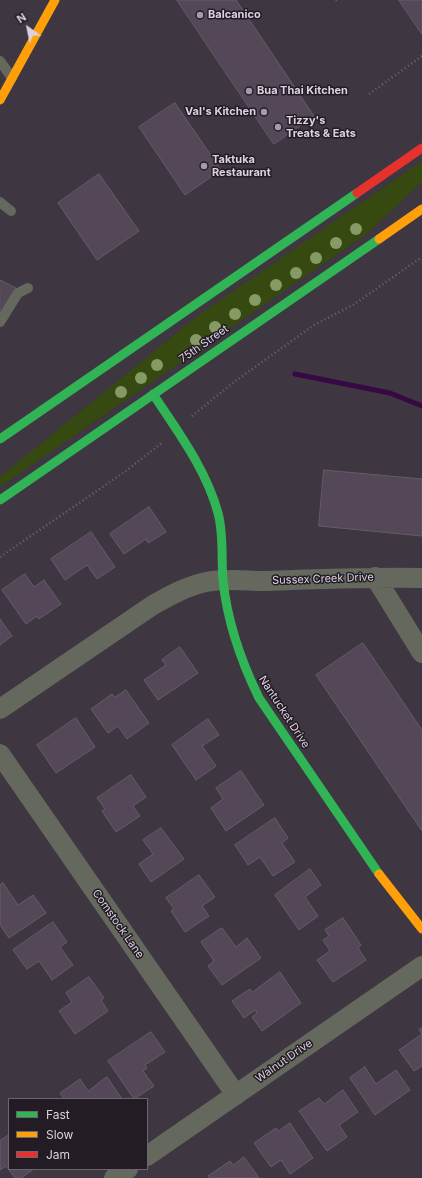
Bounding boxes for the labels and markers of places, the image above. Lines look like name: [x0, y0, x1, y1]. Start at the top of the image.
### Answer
place label: Balcanico: [208, 8, 261, 22]
marker: Balcanico: [195, 10, 205, 20]
place label: Bua Thai Kitchen: [257, 84, 348, 98]
marker: Bua Thai Kitchen: [244, 86, 254, 96]
place label: Val's Kitchen: [185, 105, 256, 119]
marker: Val's Kitchen: [259, 107, 269, 117]
place label: Tizzy's Treats & Eats: [286, 114, 356, 140]
marker: Tizzy's Treats & Eats: [273, 122, 283, 132]
place label: Taktuka Restaurant: [212, 153, 271, 179]
marker: Taktuka Restaurant: [199, 161, 209, 171]

